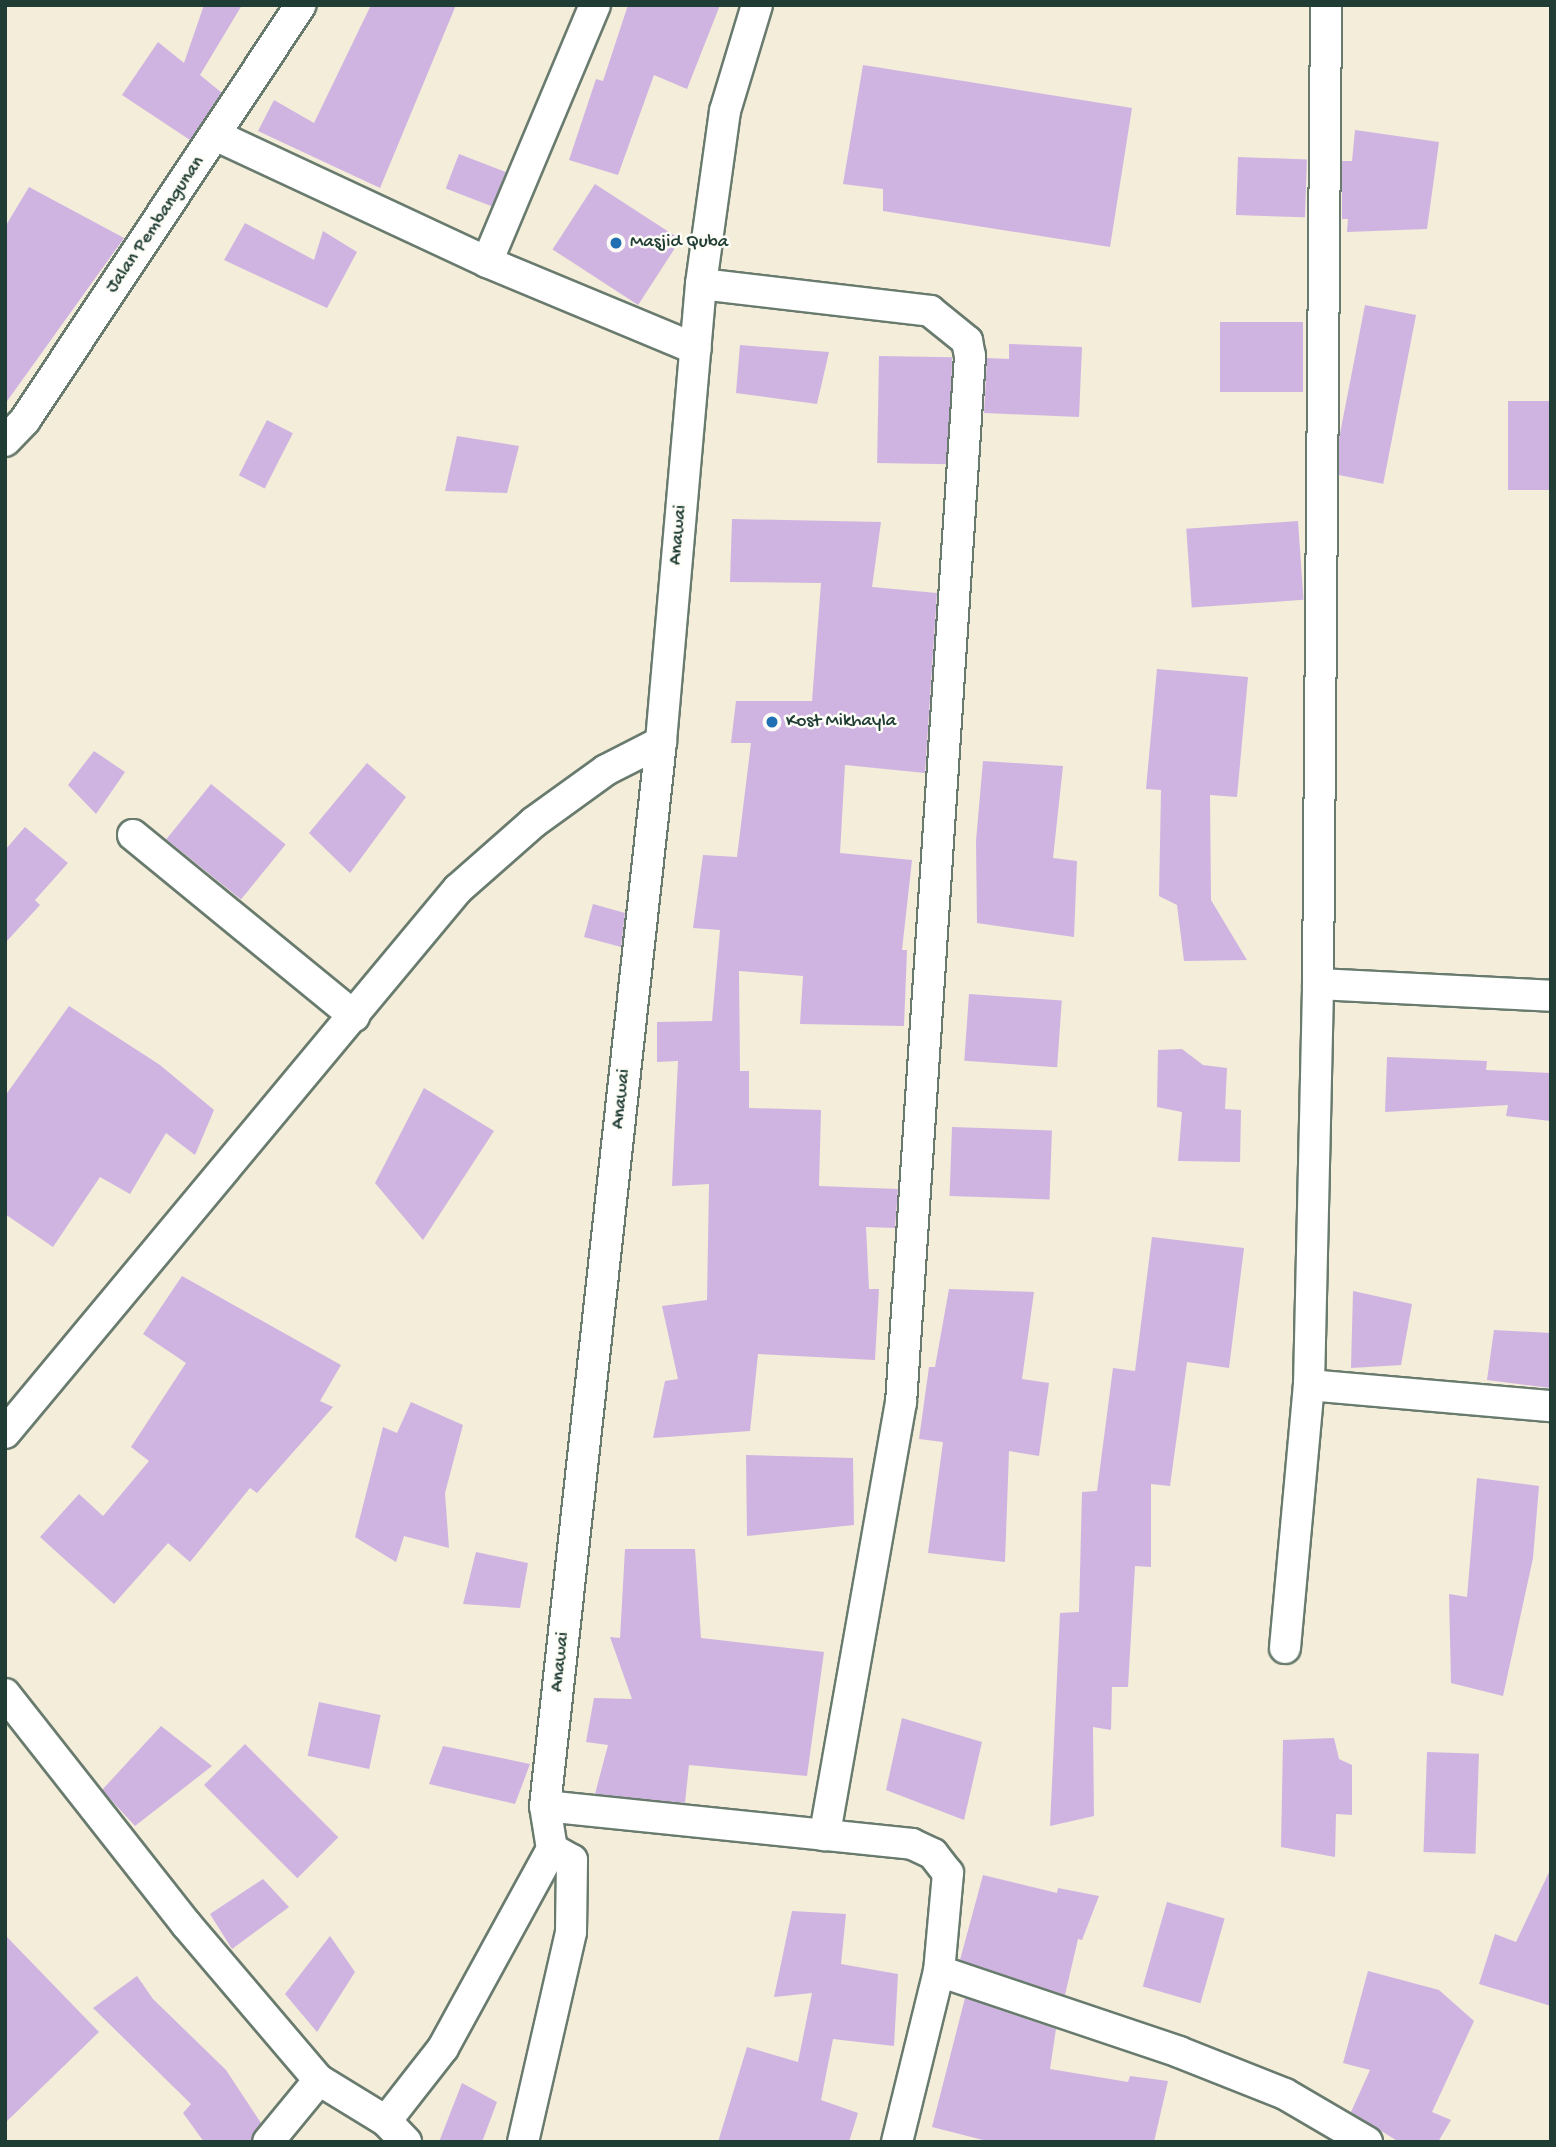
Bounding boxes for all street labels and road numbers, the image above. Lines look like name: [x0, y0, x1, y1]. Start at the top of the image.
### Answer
street label: Jalan Pembangunan: [102, 152, 210, 298]
street label: Anawai: [665, 504, 693, 566]
street label: Anawai: [608, 1068, 636, 1130]
street label: Anawai: [547, 1631, 575, 1693]

